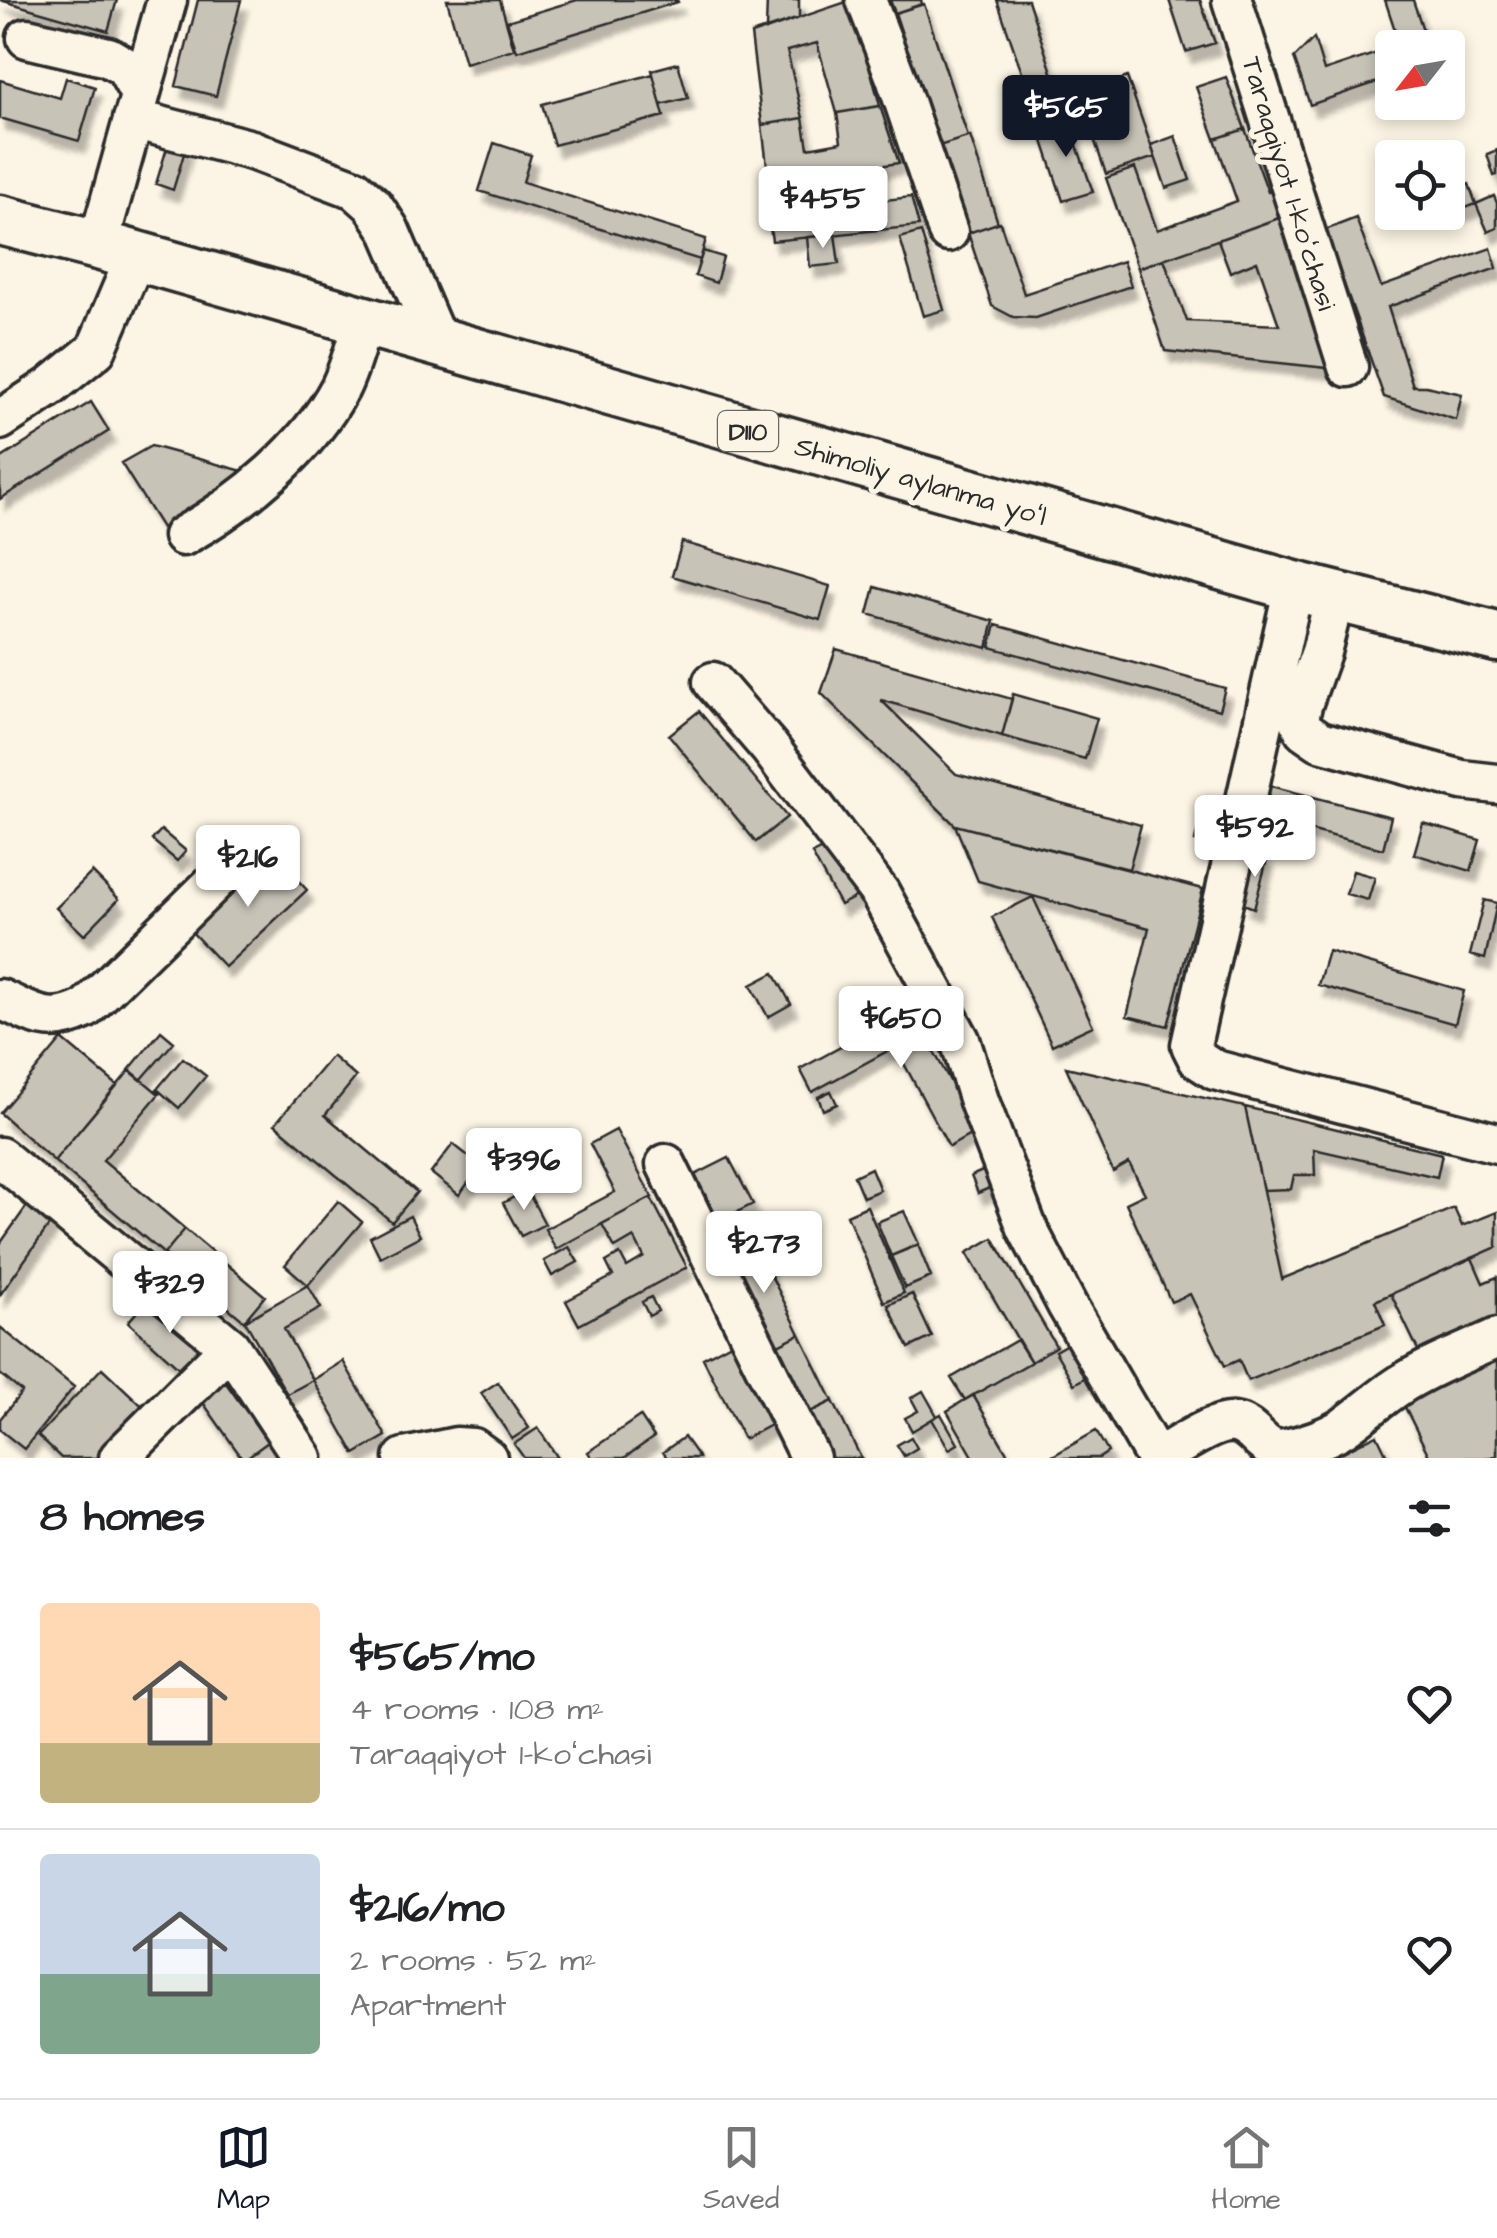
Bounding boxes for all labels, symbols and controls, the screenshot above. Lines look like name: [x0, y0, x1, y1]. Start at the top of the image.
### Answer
north arrow: [1375, 30, 1465, 120]
map controls: [1375, 30, 1465, 230]
street label: Taraqqiyot 1-koʻchasi: [1229, 52, 1346, 316]
pin: $565: [1007, 75, 1125, 160]
text: $565: [1024, 85, 1108, 130]
button: locate: [1375, 140, 1465, 230]
pin: $455: [764, 166, 882, 251]
text: $455: [781, 176, 865, 221]
road number: D110: [718, 411, 778, 451]
street label: Shimoliy aylanma yoʻl: [790, 427, 1051, 538]
pin: $592: [1196, 795, 1314, 880]
text: $592: [1217, 805, 1294, 850]
pin: $216: [189, 825, 307, 910]
text: $216: [218, 835, 278, 880]
pin: $650: [842, 986, 960, 1071]
text: $650: [861, 996, 941, 1041]
pin: $396: [465, 1128, 583, 1213]
text: $396: [488, 1138, 560, 1183]
pin: $273: [705, 1211, 823, 1296]
text: $273: [728, 1221, 800, 1266]
pin: $329: [111, 1251, 229, 1336]
text: $329: [135, 1261, 205, 1306]
text: 8 homes: [40, 1489, 205, 1547]
icon: filters: [1402, 1491, 1457, 1546]
text: $565/mo: [350, 1629, 535, 1687]
icon: home: [120, 1643, 240, 1763]
icon: heart: [1402, 1676, 1457, 1731]
text: 4 rooms · 108 m²: [350, 1687, 604, 1732]
text: Taraqqiyot 1-koʻchasi: [350, 1732, 651, 1777]
text: $216/mo: [350, 1880, 505, 1938]
icon: home: [120, 1894, 240, 2014]
icon: heart: [1402, 1927, 1457, 1982]
text: 2 rooms · 52 m²: [350, 1938, 597, 1983]
text: Apartment: [350, 1983, 506, 2028]
tab: Map: [216, 2120, 271, 2219]
tab: Saved: [703, 2120, 779, 2219]
tab: Home: [1211, 2120, 1281, 2219]

